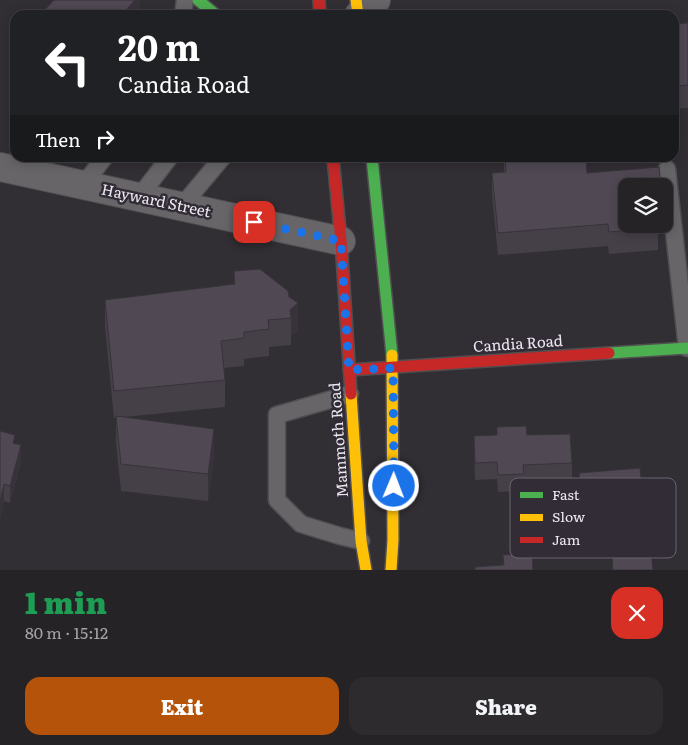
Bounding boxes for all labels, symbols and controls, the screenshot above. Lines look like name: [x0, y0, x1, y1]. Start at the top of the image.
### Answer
text: 20 m: [118, 20, 200, 72]
icon: left: [35, 30, 100, 95]
text: Candia Road: [118, 67, 250, 100]
text: Then: [35, 125, 81, 153]
icon: right: [91, 125, 119, 153]
street label: Hayward Street: [100, 177, 213, 222]
map controls: [618, 178, 673, 233]
button: layers: [618, 178, 673, 233]
pin: [233, 201, 275, 243]
icon: arrive: [240, 208, 268, 236]
street label: Candia Road: [472, 328, 563, 357]
street label: Mammoth Road: [322, 382, 353, 499]
position arrow: [367, 459, 419, 511]
legend: [510, 478, 676, 558]
text: Fast: [552, 484, 580, 504]
text: Slow: [552, 506, 585, 526]
text: Jam: [552, 529, 581, 549]
text: 1 min: [25, 579, 107, 623]
button: close: [611, 587, 663, 639]
text: 80 m · 15:12: [25, 620, 108, 644]
button: Exit: [25, 677, 339, 735]
button: Share: [349, 677, 663, 735]

